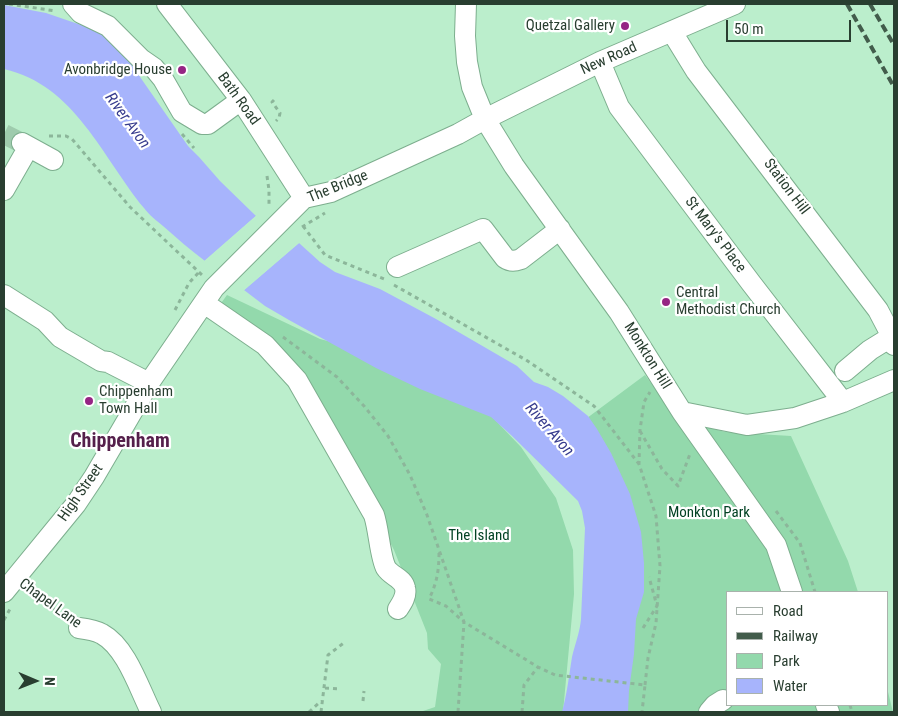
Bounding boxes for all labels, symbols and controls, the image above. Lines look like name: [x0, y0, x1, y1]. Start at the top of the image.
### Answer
scale bar: [728, 10, 853, 42]
place label: Quetzal Gallery: [526, 17, 615, 35]
marker: Quetzal Gallery: [619, 20, 631, 32]
text: 50 m: [734, 20, 764, 38]
street label: New Road: [578, 39, 640, 79]
place label: Avonbridge House: [64, 61, 172, 79]
marker: Avonbridge House: [176, 64, 188, 76]
street label: Bath Road: [213, 69, 263, 129]
water label: River Avon: [100, 89, 154, 153]
street label: Station Hill: [759, 156, 813, 218]
street label: The Bridge: [305, 167, 371, 207]
street label: St Mary's Place: [681, 193, 749, 277]
place label: Central Methodist Church: [676, 284, 781, 319]
marker: Central Methodist Church: [660, 296, 672, 308]
street label: Monkton Hill: [619, 319, 675, 393]
place label: Chippenham Town Hall: [99, 383, 173, 418]
marker: Chippenham Town Hall: [83, 395, 95, 407]
water label: River Avon: [521, 399, 577, 461]
district label: Chippenham: [70, 430, 170, 454]
street label: High Street: [55, 461, 107, 525]
park label: Monkton Park: [668, 504, 750, 522]
park label: The Island: [448, 527, 510, 545]
street label: Chapel Lane: [15, 575, 85, 633]
legend: [726, 591, 888, 706]
text: Road: [773, 602, 803, 620]
text: Railway: [773, 627, 818, 645]
text: Park: [773, 652, 800, 670]
north arrow: [10, 656, 60, 706]
text: N: [42, 677, 58, 686]
text: Water: [773, 677, 807, 695]

